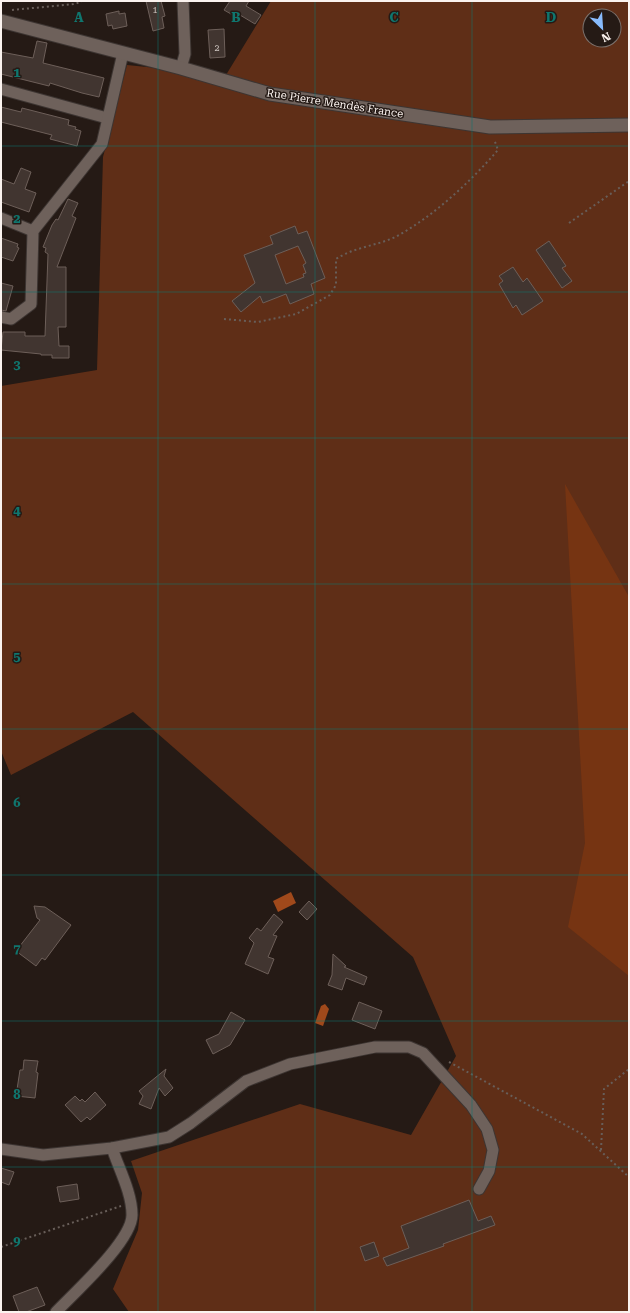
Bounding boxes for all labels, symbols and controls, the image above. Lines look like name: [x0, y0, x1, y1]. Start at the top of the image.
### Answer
house number: 1: [152, 5, 158, 15]
north arrow: [582, 8, 622, 48]
text: A: [74, 10, 84, 25]
text: B: [231, 10, 241, 25]
text: C: [389, 10, 399, 25]
text: D: [546, 10, 556, 25]
text: N: [599, 29, 613, 45]
house number: 2: [214, 43, 220, 53]
text: 1: [13, 65, 21, 80]
street label: Rue Pierre Mendès France: [266, 86, 404, 121]
text: 2: [13, 211, 21, 226]
text: 3: [13, 357, 21, 372]
text: 4: [13, 503, 21, 518]
text: 5: [13, 649, 21, 664]
text: 6: [13, 795, 21, 810]
text: 7: [13, 941, 21, 956]
text: 8: [13, 1087, 21, 1102]
text: 9: [13, 1233, 21, 1248]

